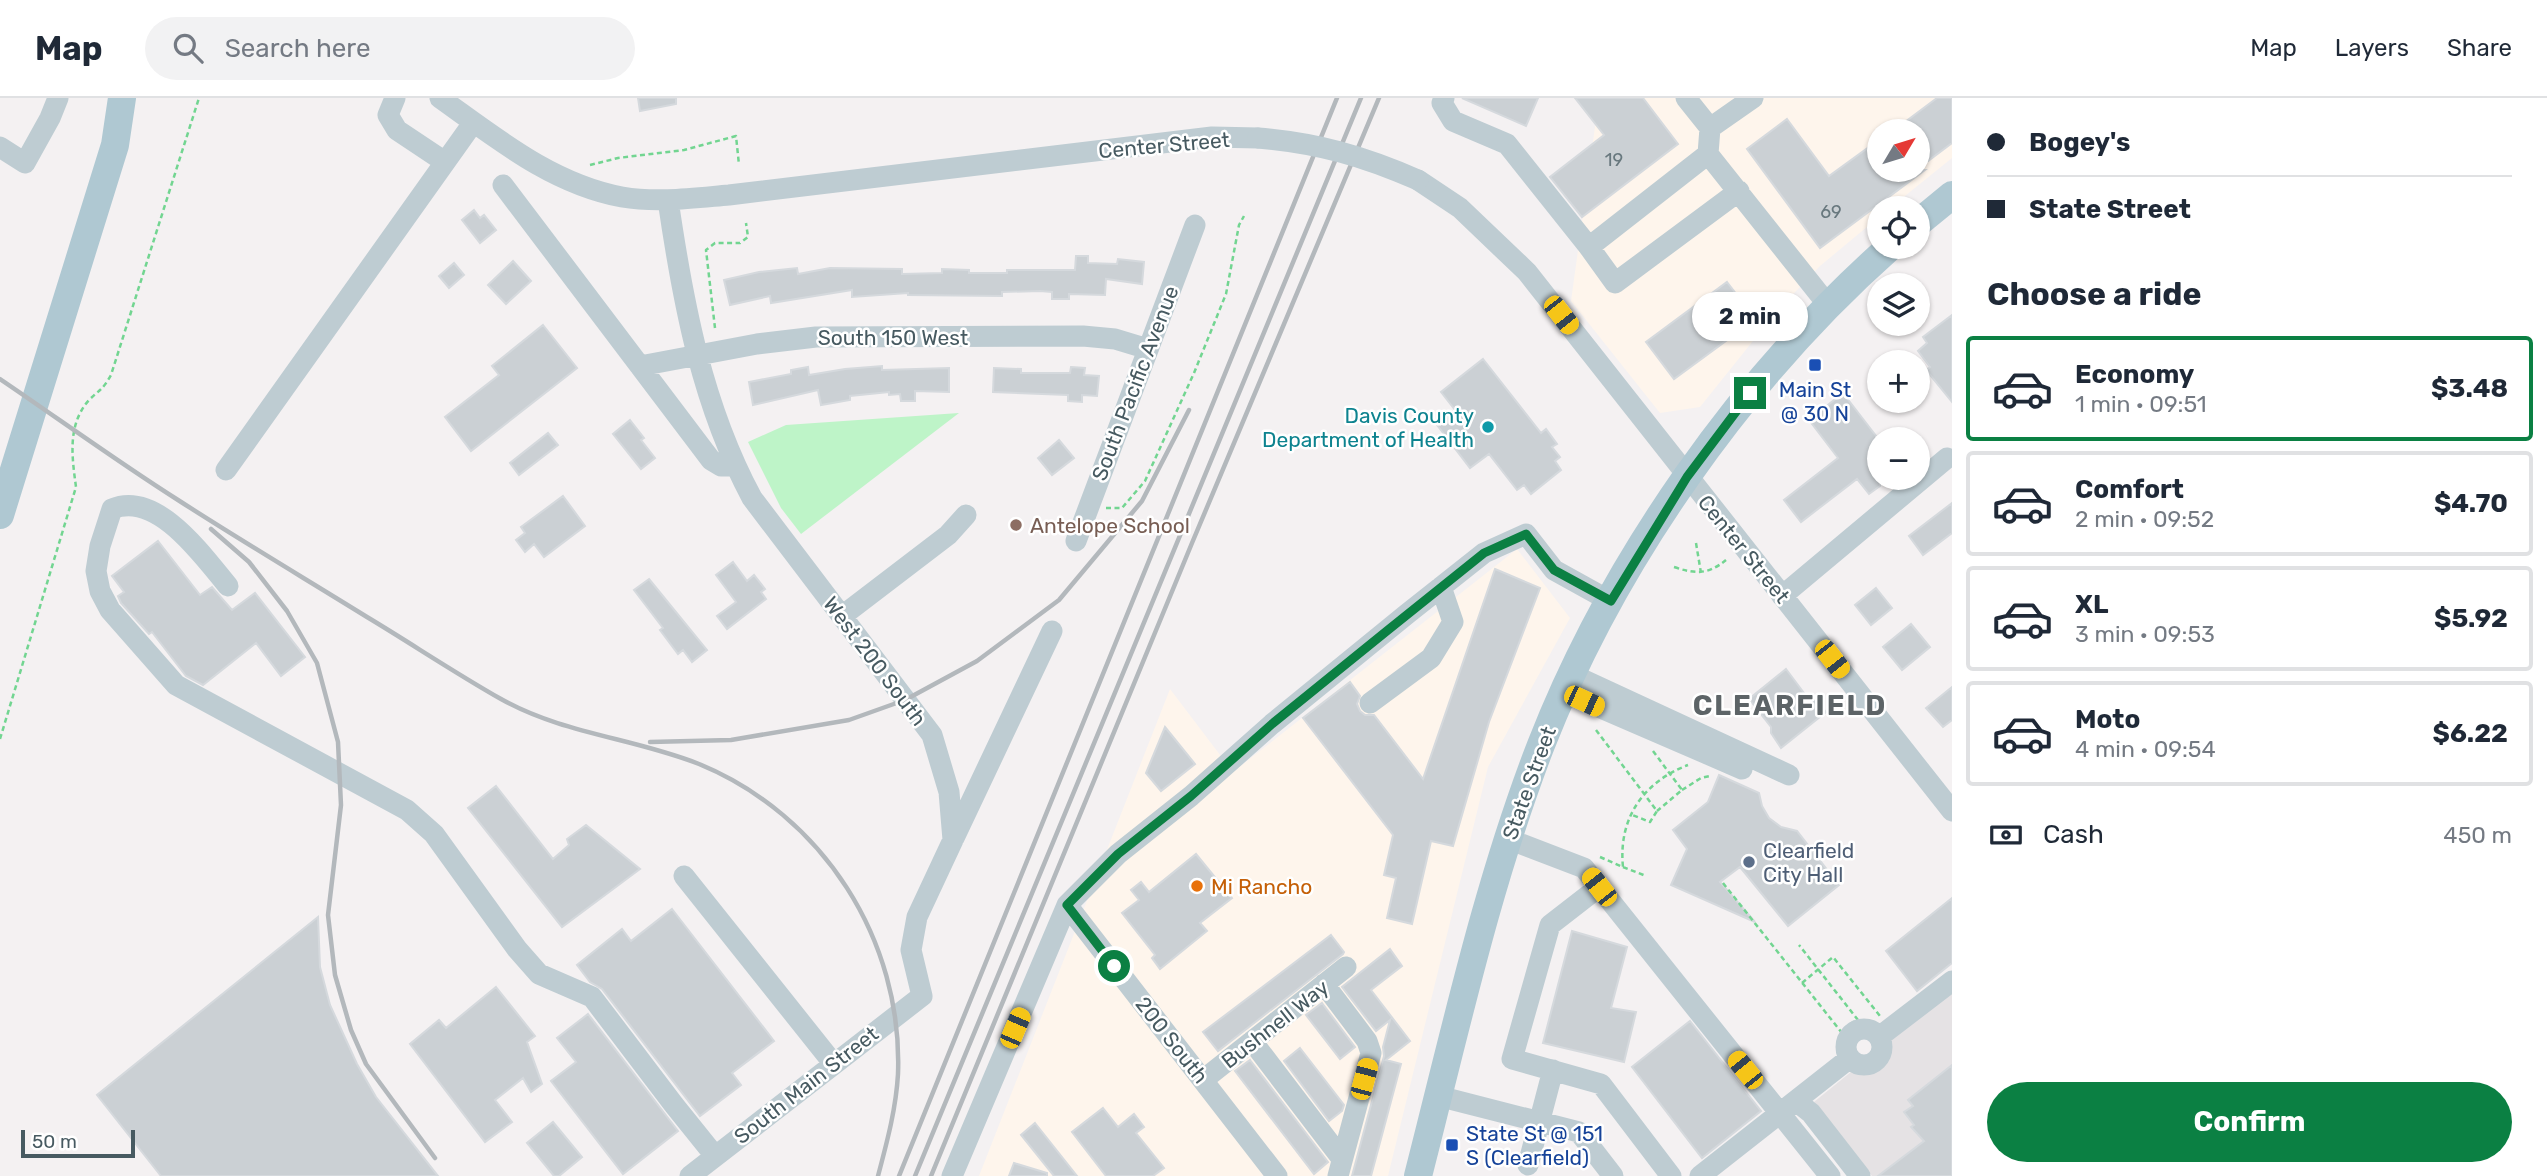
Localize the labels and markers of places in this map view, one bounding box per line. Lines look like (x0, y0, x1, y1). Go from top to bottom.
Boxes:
marker: Main St @ 30 N (1807, 357, 1823, 373)
place label: Main St @ 30 N (1779, 377, 1851, 426)
place label: Davis County Department of Health (1262, 403, 1474, 452)
marker: Davis County Department of Health (1480, 419, 1496, 435)
place label: Antelope School (1030, 513, 1190, 538)
marker: Antelope School (1008, 517, 1024, 533)
place label: Clearfield City Hall (1763, 838, 1854, 887)
marker: Clearfield City Hall (1741, 854, 1757, 870)
place label: Mi Rancho (1211, 874, 1312, 899)
marker: Mi Rancho (1189, 878, 1205, 894)
place label: State St @ 151 S (Clearfield) (1466, 1121, 1603, 1170)
marker: State St @ 151 S (Clearfield) (1444, 1137, 1460, 1153)

